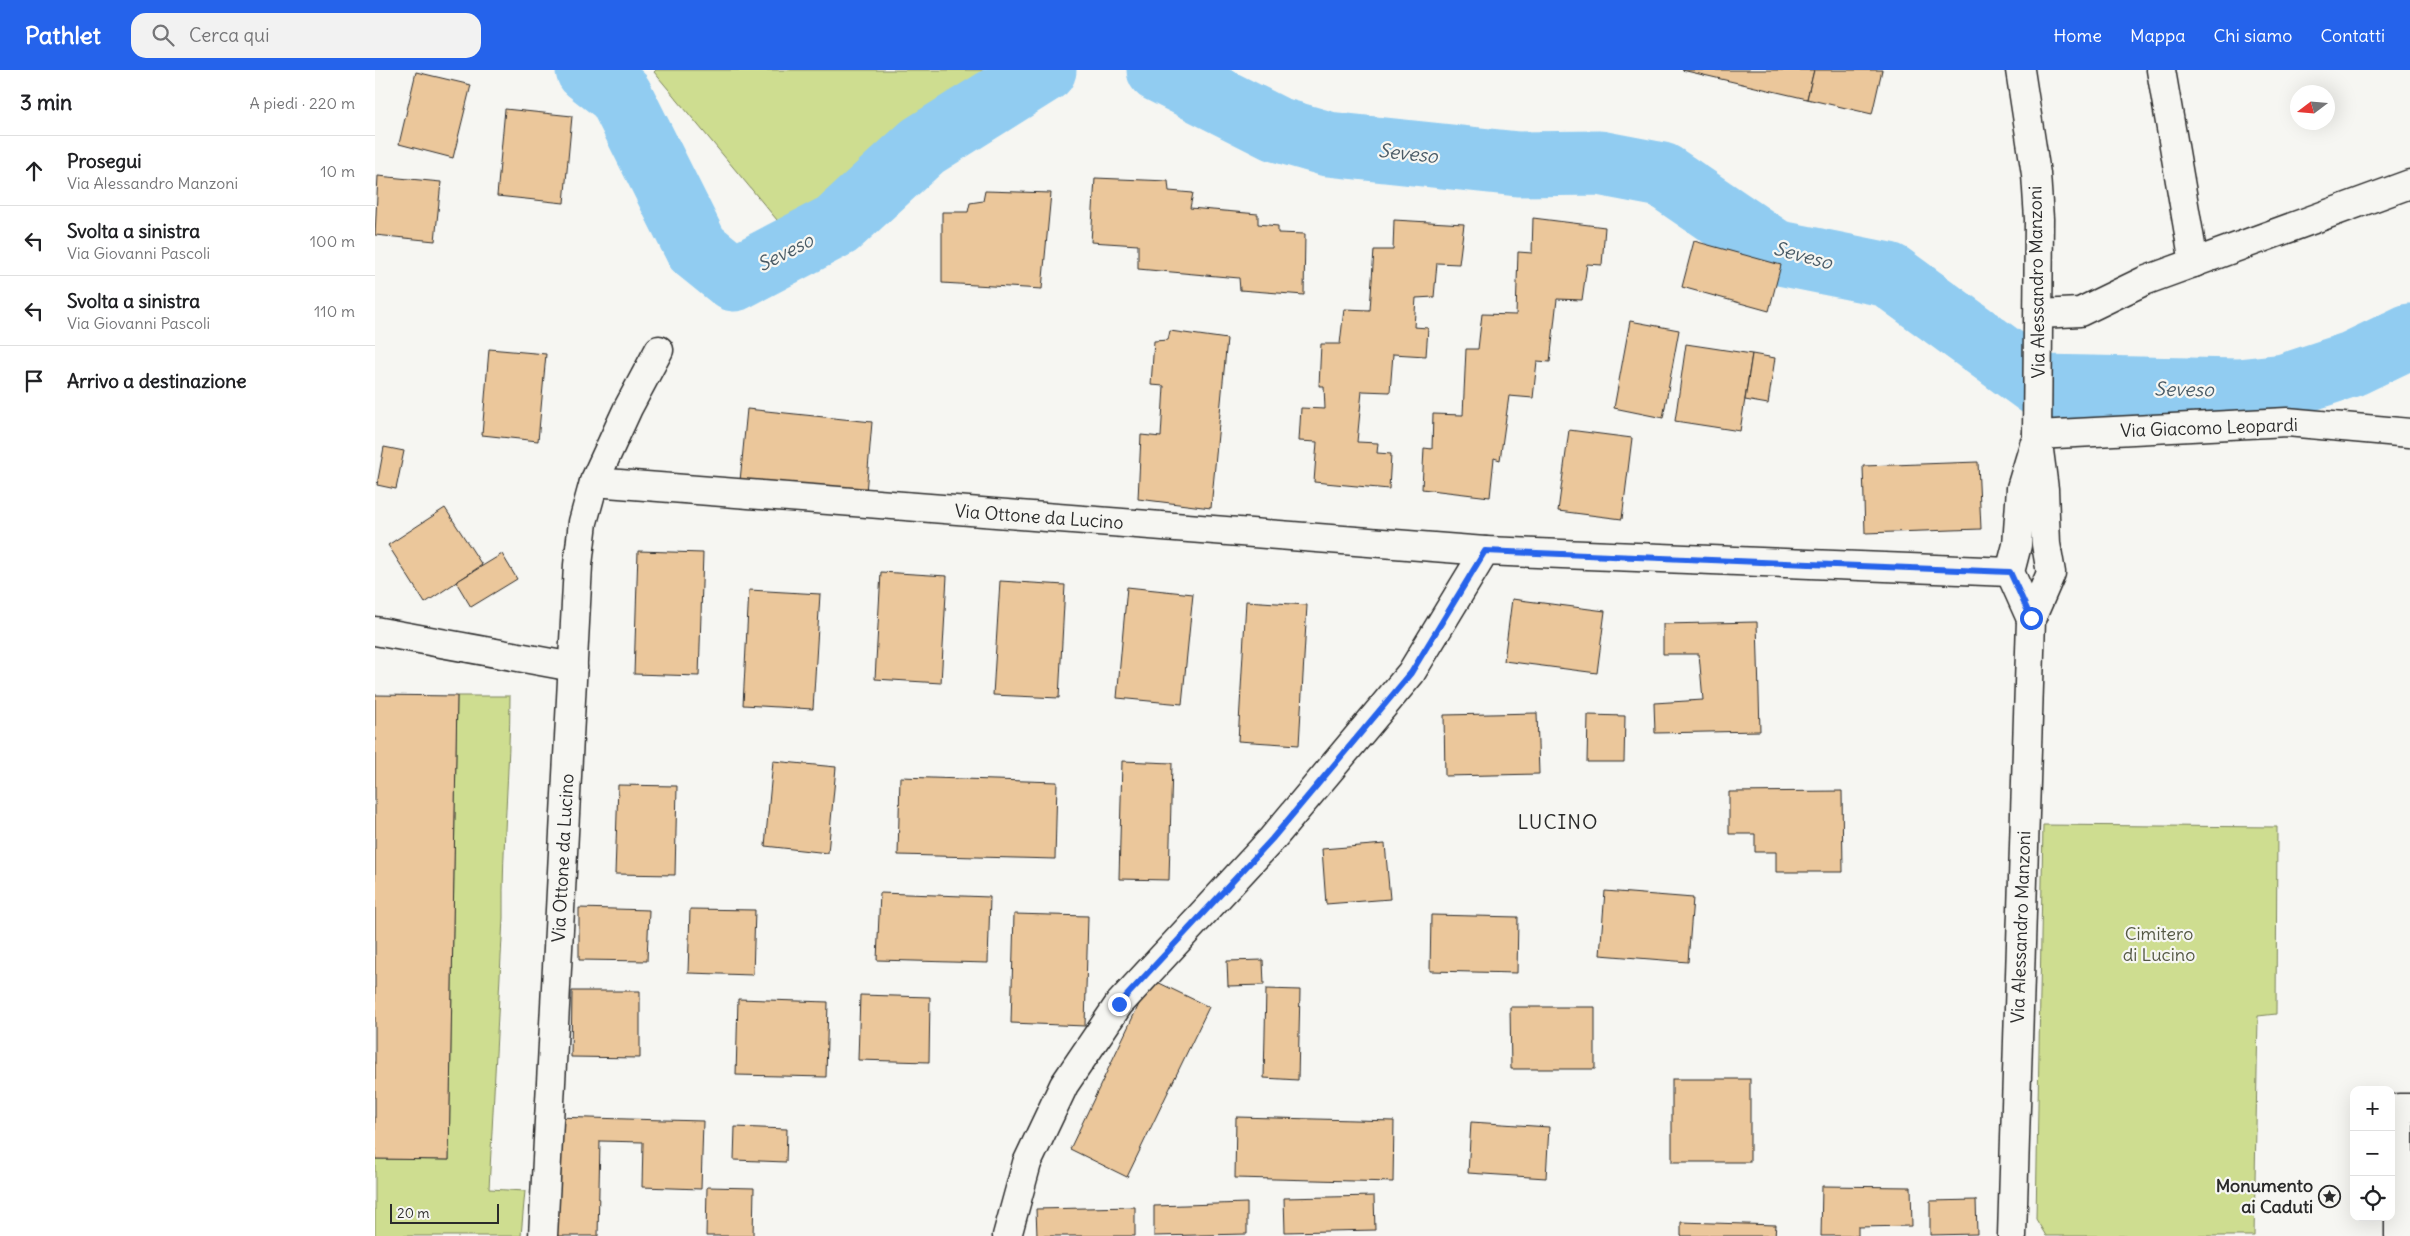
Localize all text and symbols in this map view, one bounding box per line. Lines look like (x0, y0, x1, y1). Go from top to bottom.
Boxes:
search box (131, 13, 481, 58)
text: Pathlet (25, 20, 101, 50)
icon: search (149, 21, 177, 49)
text: Cerca qui (189, 23, 269, 47)
text: Home (2053, 24, 2102, 47)
text: Mappa (2130, 24, 2185, 47)
text: Chi siamo (2213, 24, 2292, 47)
text: Contatti (2320, 24, 2385, 47)
north arrow (2290, 85, 2335, 130)
text: 3 min (20, 89, 72, 116)
text: A piedi · 220 m (250, 93, 355, 113)
water label: Seveso (1377, 138, 1440, 168)
text: Prosegui (67, 149, 142, 173)
icon: ahead (20, 157, 48, 185)
text: 10 m (320, 161, 355, 181)
text: Via Alessandro Manzoni (67, 173, 238, 193)
street label: Via Alessandro Manzoni (2023, 186, 2050, 378)
text: Svolta a sinistra (67, 219, 200, 243)
icon: left (20, 227, 48, 255)
water label: Seveso (753, 227, 818, 276)
text: 100 m (310, 231, 355, 251)
water label: Seveso (1771, 236, 1836, 275)
text: Via Giovanni Pascoli (67, 243, 210, 263)
text: Svolta a sinistra (67, 289, 200, 313)
icon: left (20, 297, 48, 325)
text: 110 m (314, 301, 355, 321)
text: Via Giovanni Pascoli (67, 313, 210, 333)
icon: arrive (20, 367, 48, 395)
text: Arrivo a destinazione (67, 369, 246, 393)
water label: Seveso (2154, 376, 2215, 402)
street label: Via Giacomo Leopardi (2120, 413, 2298, 442)
street label: Via Ottone da Lucino (954, 499, 1124, 534)
route start (2020, 607, 2043, 630)
street label: Via Ottone da Lucino (547, 773, 578, 943)
district label: LUCINO (1517, 809, 1599, 834)
street label: Via Alessandro Manzoni (2006, 830, 2035, 1024)
park label: Cimitero di Lucino (2123, 922, 2195, 966)
route end (1108, 993, 1131, 1016)
map controls (2350, 1086, 2395, 1221)
button: + (2350, 1086, 2395, 1131)
button: − (2350, 1131, 2395, 1176)
place label: Monumento ai Caduti (2216, 1174, 2313, 1218)
button: locate (2350, 1176, 2395, 1221)
place icon: Monumento ai Caduti (2317, 1184, 2341, 1208)
scale bar (390, 1201, 499, 1224)
text: 20 m (397, 1204, 430, 1222)

